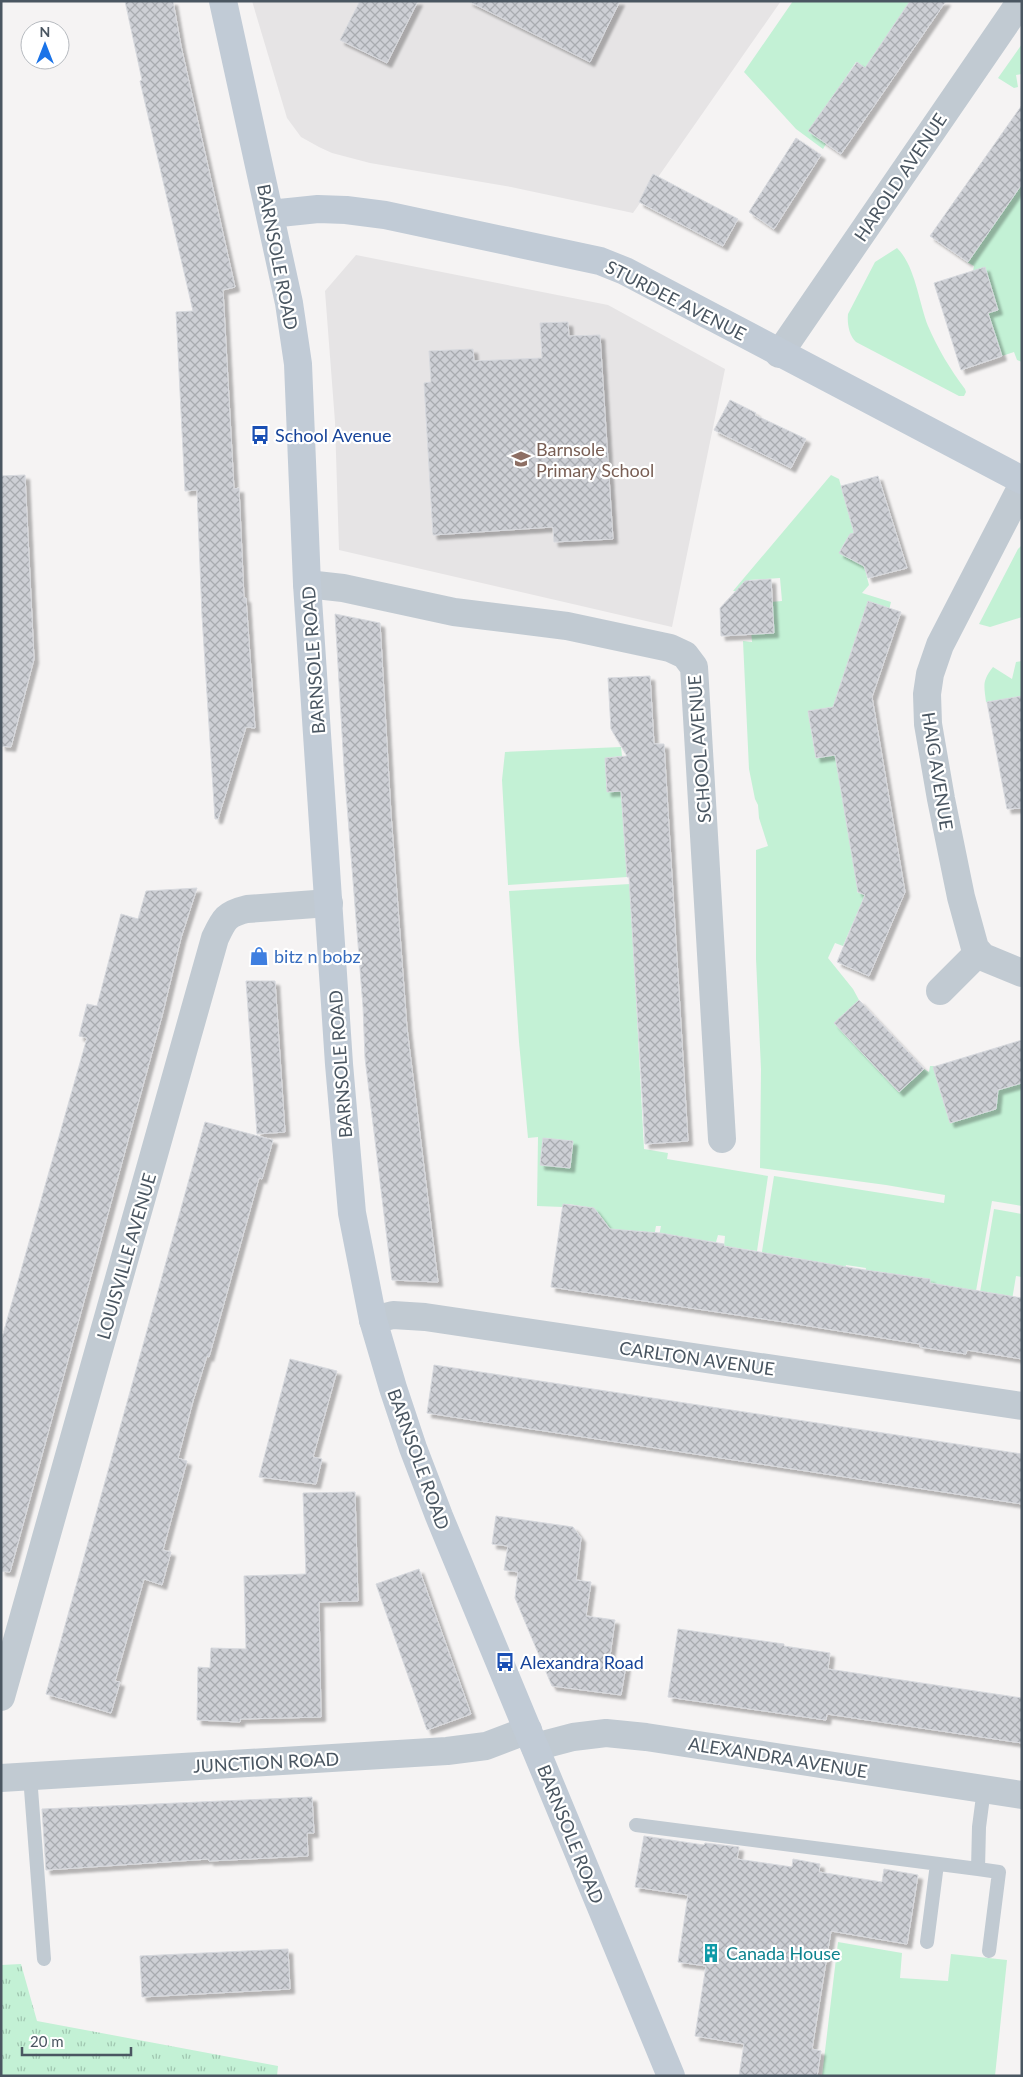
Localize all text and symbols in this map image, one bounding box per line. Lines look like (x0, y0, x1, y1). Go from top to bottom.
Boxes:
north arrow (20, 20, 70, 70)
text: N (40, 23, 50, 40)
street label: HAROLD AVENUE (849, 109, 951, 245)
street label: BARNSOLE ROAD (253, 182, 303, 332)
street label: STURDEE AVENUE (602, 255, 750, 345)
bus stop icon: School Avenue (249, 424, 271, 446)
place label: School Avenue (275, 424, 392, 446)
place label: Barnsole Primary School (536, 438, 654, 481)
school or university icon: Barnsole Primary School (510, 448, 532, 470)
street label: BARNSOLE ROAD (297, 585, 329, 735)
street label: SCHOOL AVENUE (683, 674, 715, 824)
street label: HAIG AVENUE (918, 710, 958, 832)
shop icon: bitz n bobz (248, 945, 270, 967)
place label: bitz n bobz (274, 945, 361, 967)
street label: BARNSOLE ROAD (324, 989, 356, 1139)
street label: LOUISVILLE AVENUE (92, 1170, 160, 1342)
street label: CARLTON AVENUE (618, 1336, 776, 1380)
street label: BARNSOLE ROAD (383, 1386, 455, 1532)
bus stop icon: Alexandra Road (494, 1651, 516, 1673)
place label: Alexandra Road (520, 1651, 644, 1673)
street label: ALEXANDRA AVENUE (687, 1732, 869, 1782)
street label: JUNCTION ROAD (192, 1747, 340, 1777)
street label: BARNSOLE ROAD (533, 1761, 609, 1907)
building icon: Canada House (700, 1942, 722, 1964)
place label: Canada House (726, 1942, 841, 1964)
scale bar (22, 2024, 131, 2056)
text: 20 m (30, 2032, 64, 2050)

